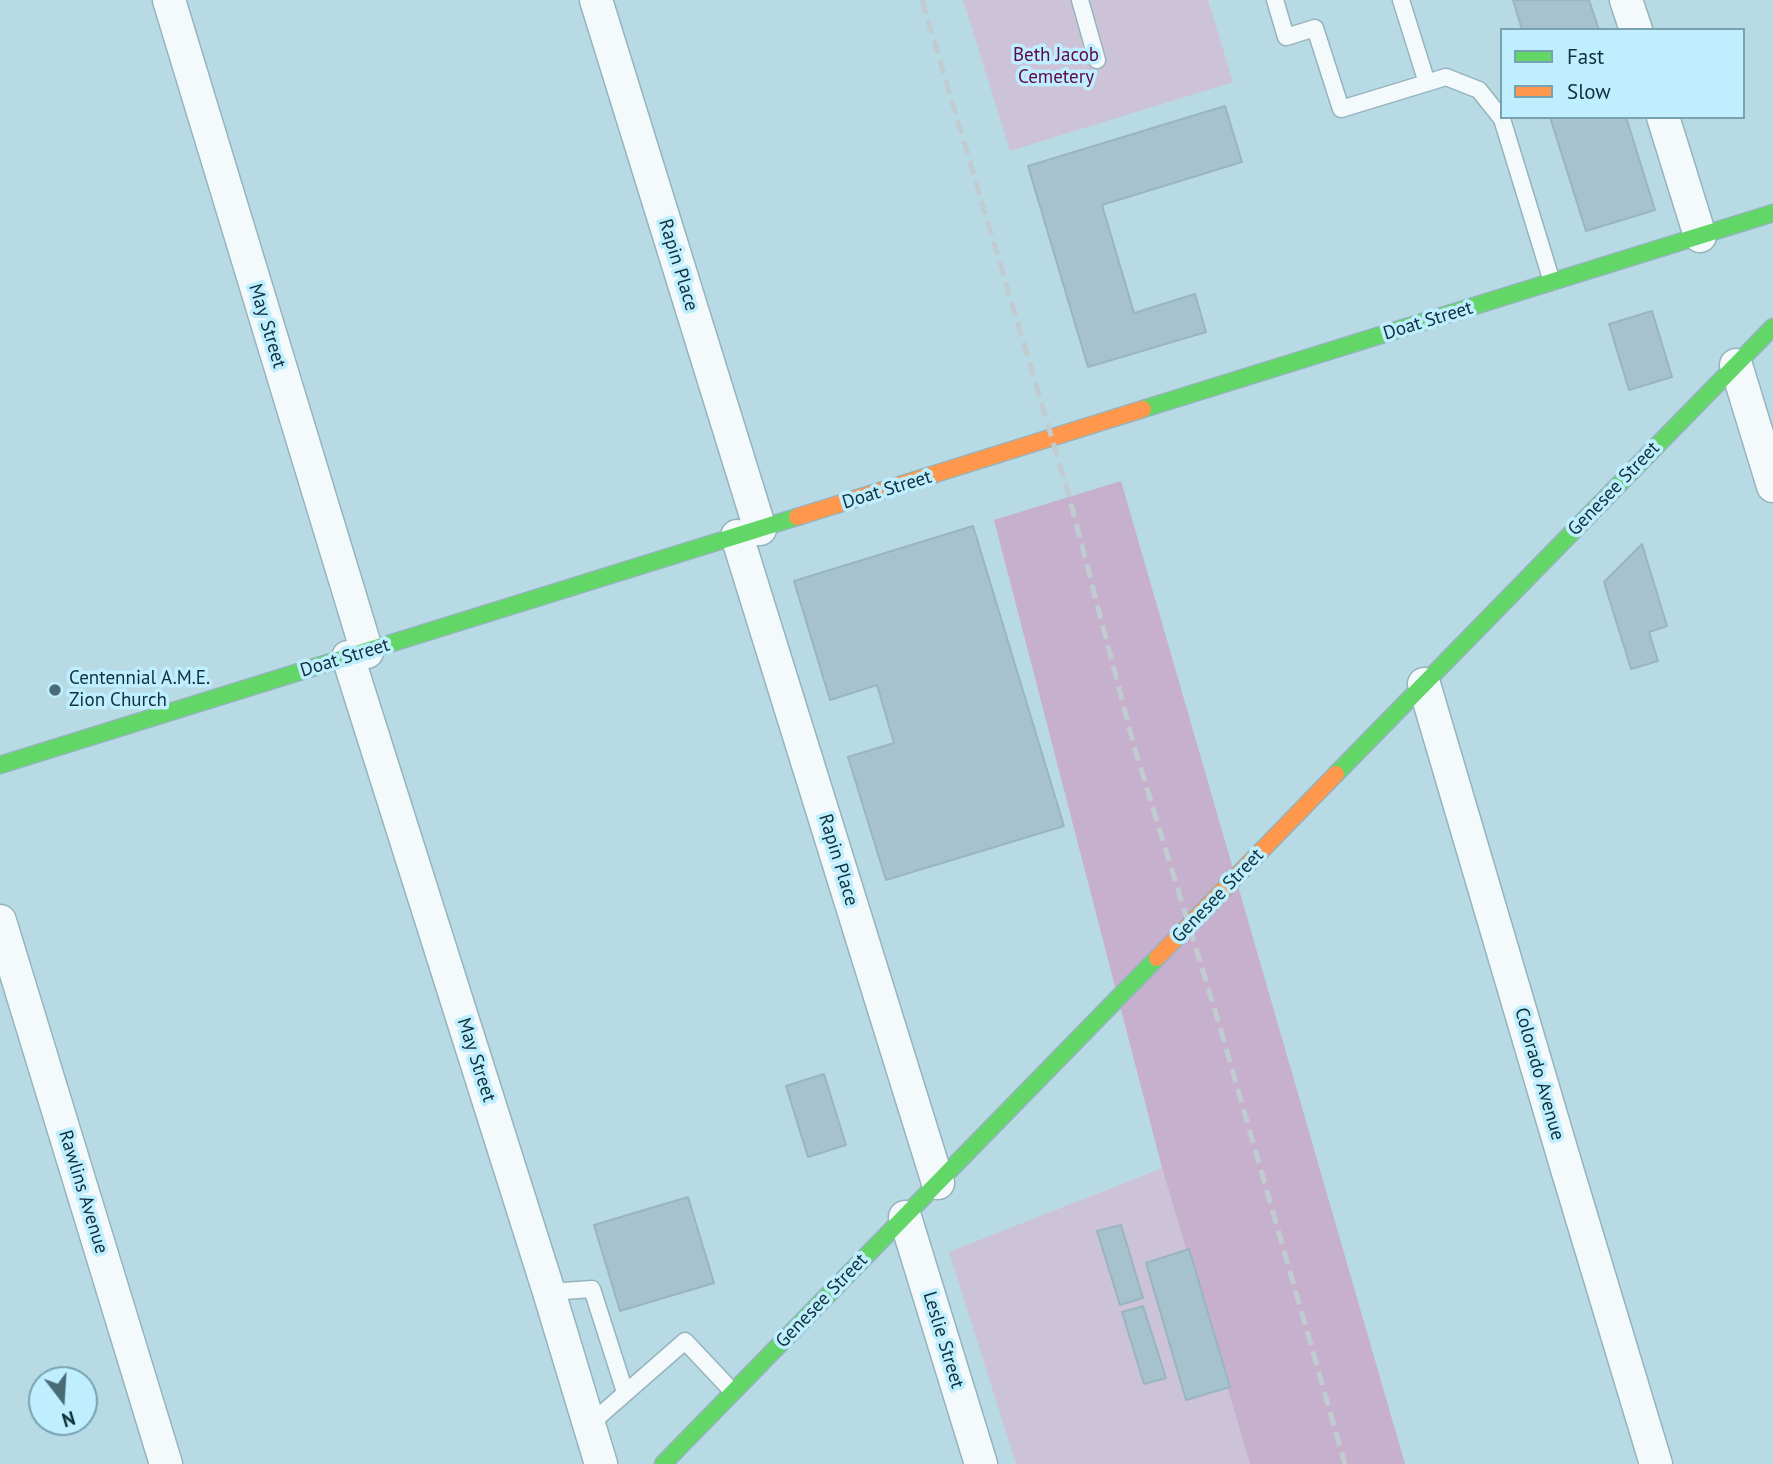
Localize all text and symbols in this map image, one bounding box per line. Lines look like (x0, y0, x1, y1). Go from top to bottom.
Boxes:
legend (1500, 28, 1745, 119)
text: Fast (1567, 43, 1604, 70)
park label: Beth Jacob Cemetery (1013, 45, 1099, 89)
text: Slow (1567, 78, 1611, 105)
street label: Rapin Place (653, 216, 703, 314)
street label: May Street (243, 281, 291, 371)
street label: Doat Street (1381, 297, 1475, 345)
street label: Genesee Street (1563, 437, 1665, 541)
street label: Doat Street (840, 466, 934, 514)
street label: Doat Street (298, 634, 392, 682)
place label: Centennial A.M.E. Zion Church (69, 668, 210, 712)
marker: Centennial A.M.E. Zion Church (47, 682, 63, 698)
street label: Rapin Place (813, 811, 863, 909)
street label: Genesee Street (1167, 844, 1269, 948)
street label: Colorado Avenue (1509, 1005, 1569, 1143)
street label: May Street (452, 1015, 500, 1105)
street label: Rawlins Avenue (53, 1127, 113, 1257)
street label: Genesee Street (771, 1249, 873, 1353)
street label: Leslie Street (917, 1289, 969, 1391)
north arrow (28, 1366, 98, 1436)
text: N (59, 1406, 78, 1432)

